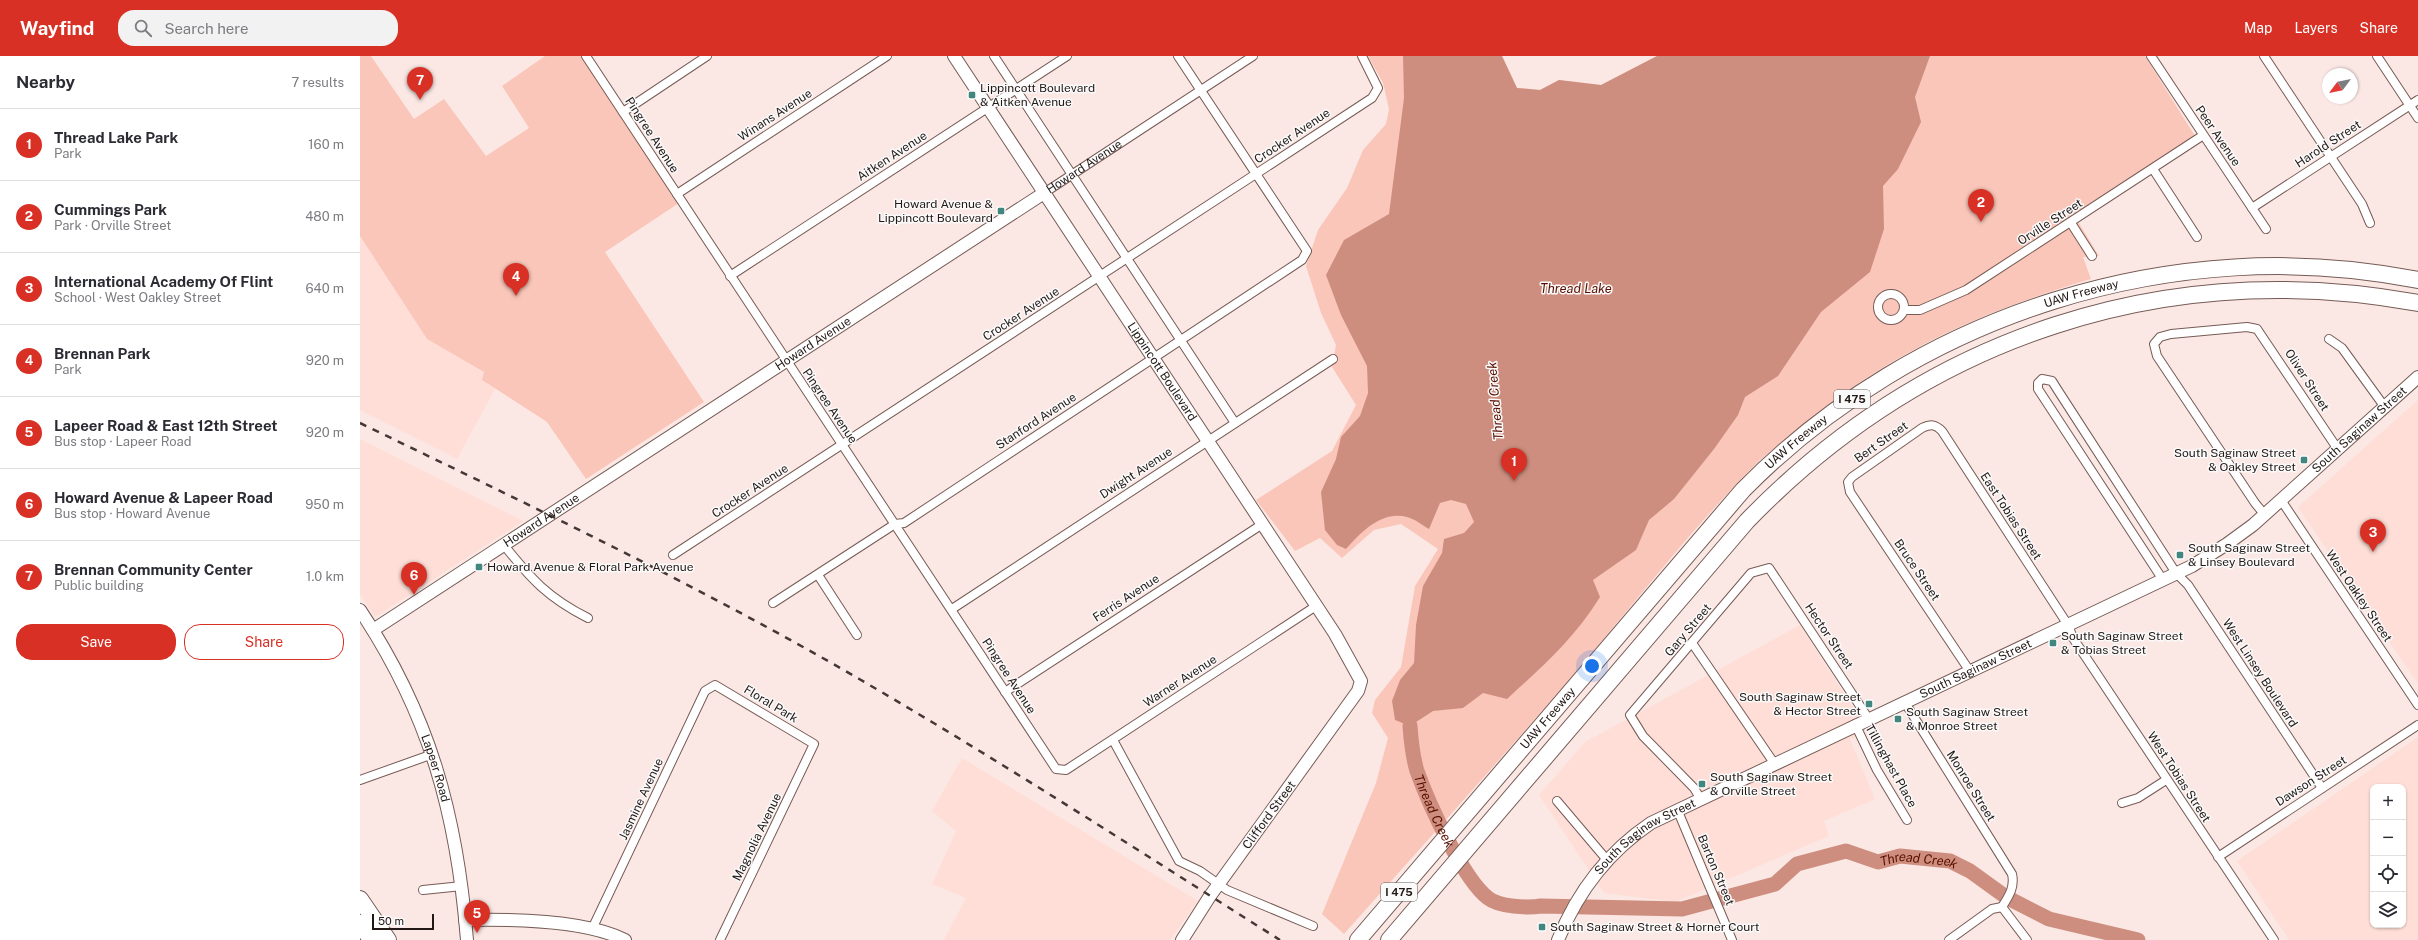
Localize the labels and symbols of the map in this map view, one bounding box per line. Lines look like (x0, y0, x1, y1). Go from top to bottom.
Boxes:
pin: 7 (407, 67, 433, 100)
north arrow (2322, 68, 2358, 104)
place label: Lippincott Boulevard & Aitken Avenue (980, 81, 1095, 109)
street label: Winans Avenue (736, 86, 815, 144)
marker: Lippincott Boulevard & Aitken Avenue (967, 90, 977, 100)
street label: Pingree Avenue (622, 95, 682, 176)
street label: Peer Avenue (2193, 103, 2243, 169)
street label: Crocker Avenue (1252, 105, 1333, 166)
street label: Harold Street (2292, 117, 2364, 170)
street label: Aitken Avenue (854, 128, 930, 184)
street label: Howard Avenue (1044, 137, 1125, 197)
pin: 2 (1968, 189, 1994, 222)
street label: Orville Street (2015, 196, 2085, 248)
place label: Howard Avenue & Lippincott Boulevard (878, 197, 993, 225)
marker: Howard Avenue & Lippincott Boulevard (996, 206, 1006, 216)
pin: 4 (503, 263, 529, 296)
street label: UAW Freeway (2042, 277, 2120, 311)
water label: Thread Lake (1540, 281, 1612, 296)
street label: Crocker Avenue (980, 284, 1062, 344)
street label: Howard Avenue (772, 314, 854, 373)
street label: Lippincott Boulevard (1124, 320, 1200, 424)
street label: Oliver Street (2282, 347, 2332, 414)
water label: Thread Creek (1484, 361, 1506, 441)
street label: Pingree Avenue (800, 366, 860, 446)
street label: South Saginaw Street (2309, 383, 2410, 476)
street label: Stanford Avenue (993, 390, 1079, 452)
road number: I 475 (1834, 390, 1870, 408)
street label: UAW Freeway (1762, 412, 1831, 472)
street label: Bert Street (1852, 418, 1911, 466)
street label: Dwight Avenue (1097, 444, 1175, 502)
place label: South Saginaw Street & Oakley Street (2174, 446, 2296, 474)
pin: 1 (1501, 448, 1527, 481)
marker: South Saginaw Street & Oakley Street (2299, 455, 2309, 465)
street label: Crocker Avenue (709, 461, 791, 521)
street label: East Tobias Street (1978, 470, 2045, 563)
street label: Howard Avenue (501, 490, 582, 550)
pin: 3 (2360, 519, 2386, 552)
street label: Bruce Street (1891, 537, 1943, 604)
place label: South Saginaw Street & Linsey Boulevard (2188, 541, 2310, 569)
street label: West Oakley Street (2323, 547, 2395, 645)
marker: South Saginaw Street & Linsey Boulevard (2175, 550, 2185, 560)
place label: Howard Avenue & Floral Park Avenue (487, 560, 694, 574)
pin: 6 (401, 562, 427, 595)
marker: Howard Avenue & Floral Park Avenue (474, 562, 484, 572)
street label: Ferris Avenue (1090, 571, 1162, 625)
street label: Gary Street (1662, 600, 1714, 659)
street label: Hector Street (1802, 601, 1856, 672)
street label: West Linsey Boulevard (2220, 616, 2300, 730)
place label: South Saginaw Street & Tobias Street (2061, 629, 2183, 657)
street label: Pingree Avenue (979, 636, 1039, 717)
street label: South Saginaw Street (1917, 636, 2034, 701)
marker: South Saginaw Street & Tobias Street (2048, 638, 2058, 648)
street label: Warner Avenue (1141, 652, 1220, 710)
your location (1582, 656, 1602, 676)
street label: Floral Park (741, 682, 801, 726)
street label: UAW Freeway (1518, 684, 1579, 752)
place label: South Saginaw Street & Hector Street (1739, 690, 1861, 718)
marker: South Saginaw Street & Hector Street (1864, 699, 1874, 709)
place label: South Saginaw Street & Monroe Street (1906, 705, 2028, 733)
marker: South Saginaw Street & Monroe Street (1893, 714, 1903, 724)
street label: Tillinghast Place (1862, 722, 1920, 810)
street label: West Tobias Street (2145, 729, 2214, 825)
street label: Lapeer Road (418, 732, 452, 804)
street label: Monroe Street (1944, 748, 1998, 824)
street label: Dawson Street (2273, 753, 2349, 809)
street label: Jasmine Avenue (616, 756, 666, 842)
place label: South Saginaw Street & Orville Street (1710, 770, 1832, 798)
water label: Thread Creek (1411, 772, 1458, 850)
street label: Clifford Street (1240, 778, 1298, 852)
marker: South Saginaw Street & Orville Street (1697, 779, 1707, 789)
street label: Magnolia Avenue (730, 791, 784, 883)
street label: South Saginaw Street (1592, 796, 1698, 877)
street label: Barton Street (1695, 833, 1737, 908)
water label: Thread Creek (1878, 848, 1960, 871)
road number: I 475 (1381, 883, 1417, 901)
pin: 5 (464, 900, 490, 933)
scale bar (372, 912, 434, 931)
place label: South Saginaw Street & Horner Court (1550, 920, 1760, 934)
marker: South Saginaw Street & Horner Court (1537, 922, 1547, 932)

